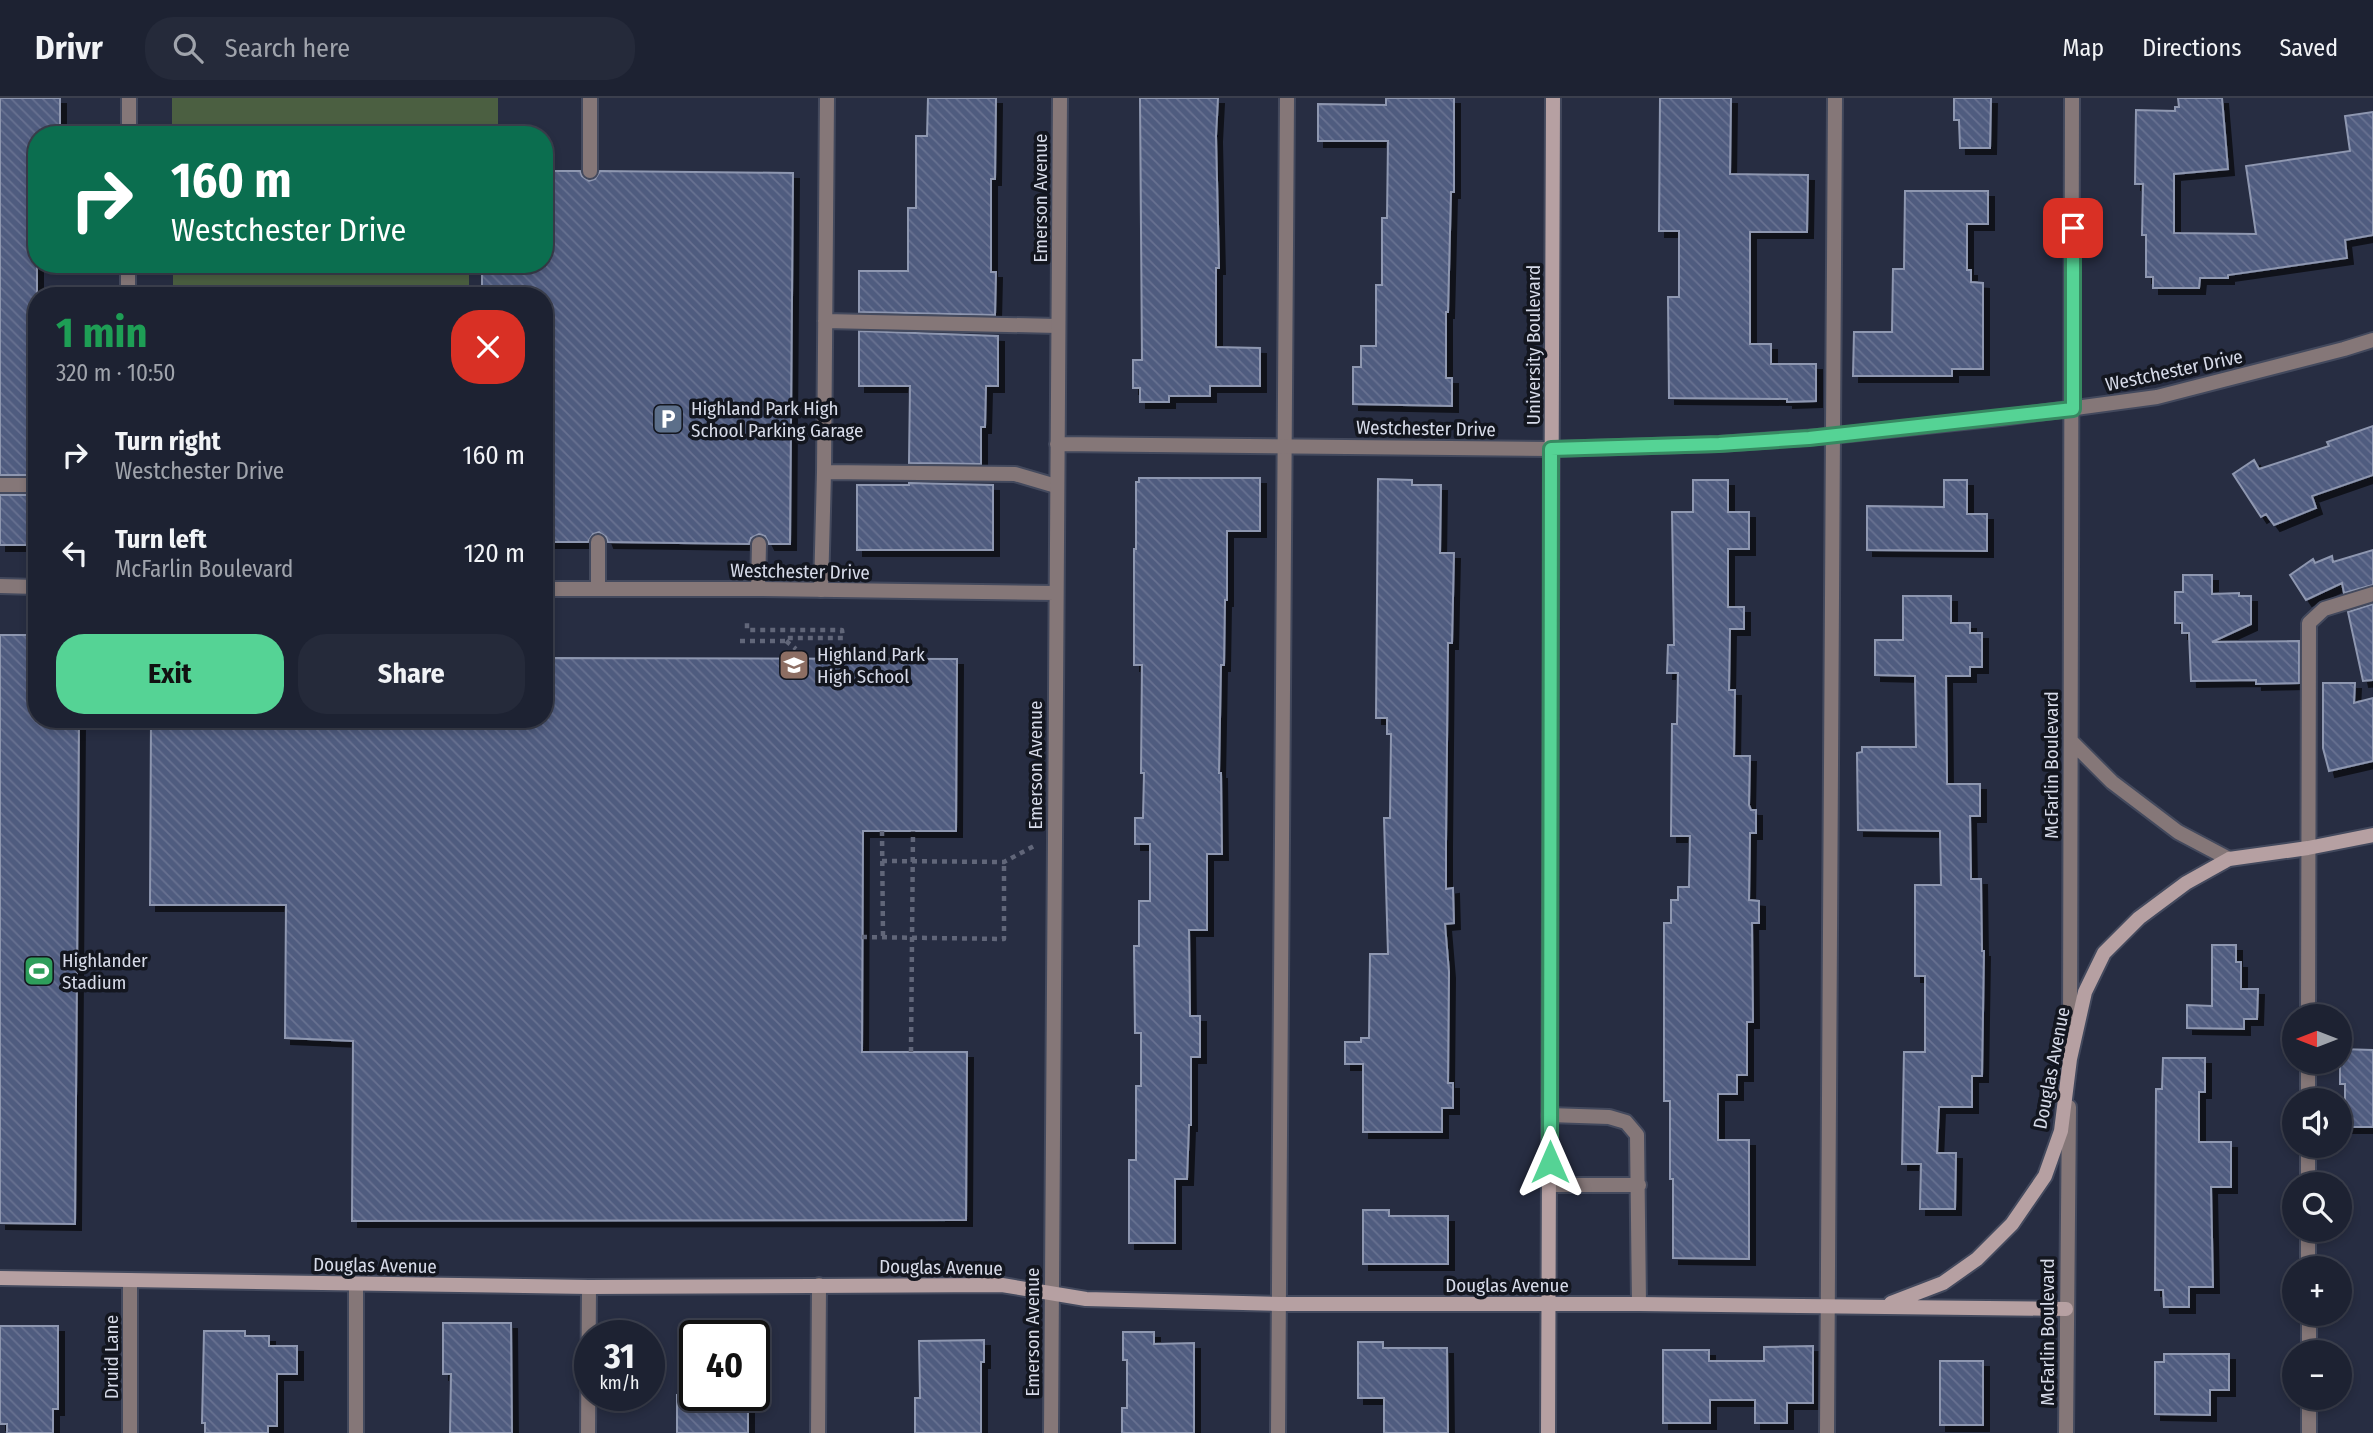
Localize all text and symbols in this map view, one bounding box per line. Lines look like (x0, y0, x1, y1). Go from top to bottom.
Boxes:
search box (145, 17, 635, 80)
text: Drivr (35, 28, 103, 68)
icon: search (169, 29, 207, 67)
text: Search here (225, 33, 350, 64)
text: Map (2063, 34, 2104, 62)
text: Directions (2142, 34, 2241, 62)
text: Saved (2279, 34, 2338, 62)
street label: Emerson Avenue (1029, 134, 1052, 262)
text: 160 m (171, 151, 292, 210)
icon: right (56, 154, 147, 245)
pin (2043, 198, 2103, 258)
icon: arrive (2054, 209, 2092, 247)
text: Westchester Drive (171, 211, 406, 249)
street label: University Boulevard (1522, 265, 1545, 425)
text: 1 min (56, 308, 147, 358)
button: close (451, 310, 525, 384)
street label: Westchester Drive (2103, 345, 2245, 396)
text: 320 m · 10:50 (56, 359, 176, 387)
place label: Highland Park High School Parking Garage (691, 397, 863, 442)
parking icon: Highland Park High School Parking Garage (651, 402, 685, 436)
street label: Westchester Drive (1356, 416, 1496, 441)
text: Turn right (115, 426, 221, 457)
icon: right (56, 436, 94, 474)
text: 160 m (462, 440, 525, 471)
text: Westchester Drive (115, 457, 284, 485)
text: Turn left (115, 524, 207, 555)
icon: left (56, 534, 94, 572)
text: 120 m (464, 538, 525, 569)
text: McFarlin Boulevard (115, 555, 293, 583)
street label: Westchester Drive (730, 559, 870, 584)
button: Exit (56, 634, 284, 714)
button: Share (298, 634, 525, 714)
place label: Highland Park High School (817, 643, 925, 688)
school or university icon: Highland Park High School (777, 648, 811, 682)
street label: McFarlin Boulevard (2040, 691, 2063, 839)
street label: Emerson Avenue (1024, 701, 1047, 829)
place label: Highlander Stadium (62, 949, 148, 994)
sports icon: Highlander Stadium (22, 954, 56, 988)
north arrow (2282, 1004, 2352, 1074)
map controls (2282, 1004, 2352, 1410)
street label: Douglas Avenue (2028, 1005, 2075, 1131)
button: sound (2282, 1088, 2352, 1158)
position arrow (1513, 1125, 1587, 1199)
button: search (2282, 1172, 2352, 1242)
street label: Douglas Avenue (313, 1253, 437, 1278)
street label: Douglas Avenue (879, 1255, 1003, 1280)
button: + (2282, 1256, 2352, 1326)
street label: McFarlin Boulevard (2036, 1258, 2059, 1406)
street label: Emerson Avenue (1021, 1268, 1044, 1396)
street label: Douglas Avenue (1445, 1274, 1569, 1297)
street label: Druid Lane (100, 1315, 123, 1399)
speed limit sign: 40 (679, 1320, 770, 1411)
text: 31 (604, 1335, 635, 1377)
button: − (2282, 1340, 2352, 1410)
text: km/h (599, 1372, 640, 1394)

